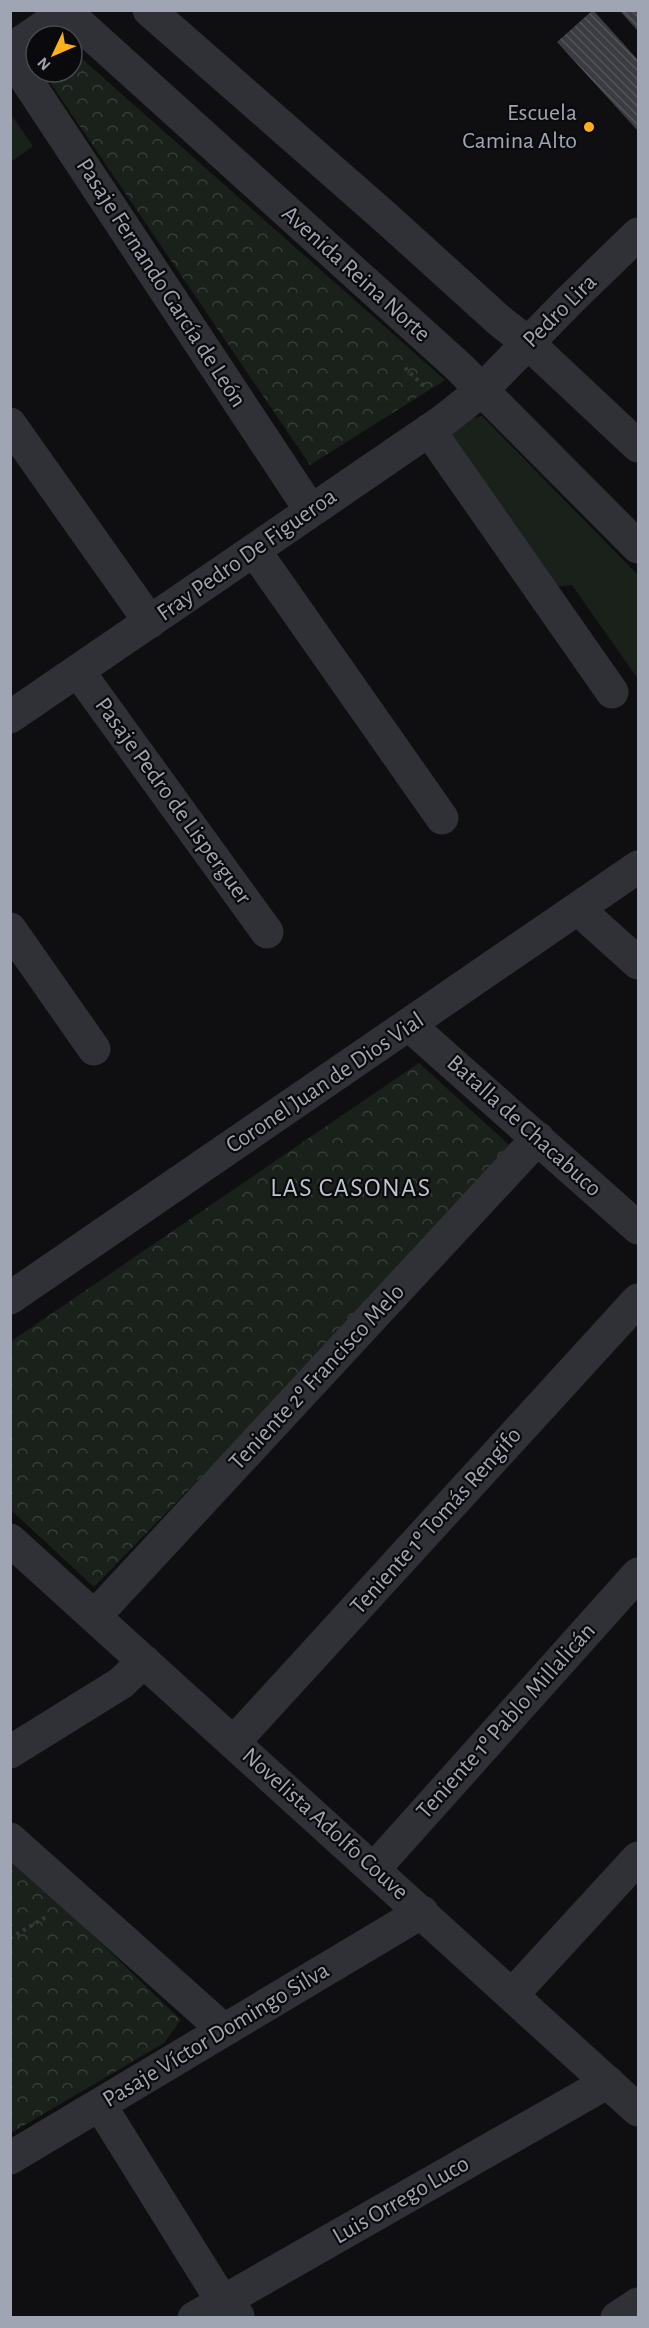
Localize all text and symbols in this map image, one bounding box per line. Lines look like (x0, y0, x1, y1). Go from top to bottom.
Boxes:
north arrow (24, 24, 84, 84)
text: N (34, 54, 54, 73)
place label: Escuela Camina Alto (462, 101, 577, 153)
marker: Escuela Camina Alto (582, 120, 596, 134)
street label: Pasaje Fernando García de León (72, 154, 250, 412)
street label: Avenida Reina Norte (277, 201, 435, 347)
street label: Pedro Lira (519, 270, 601, 352)
street label: Fray Pedro De Figueroa (153, 484, 341, 626)
street label: Pasaje Pedro de Lisperguer (90, 693, 256, 909)
street label: Coronel Juan de Dios Vial (222, 1008, 428, 1158)
street label: Batalla de Chacabuco (442, 1051, 606, 1201)
district label: LAS CASONAS (270, 1175, 432, 1201)
street label: Teniente 2º Francisco Melo (225, 1279, 409, 1475)
street label: Teniente 1º Tomás Rengifo (346, 1423, 526, 1619)
street label: Teniente 1º Pablo Millalicán (412, 1619, 600, 1823)
street label: Novelista Adolfo Couve (237, 1743, 413, 1905)
street label: Pasaje Víctor Domingo Silva (99, 1958, 333, 2112)
street label: Luis Orrego Luco (329, 2151, 473, 2249)

